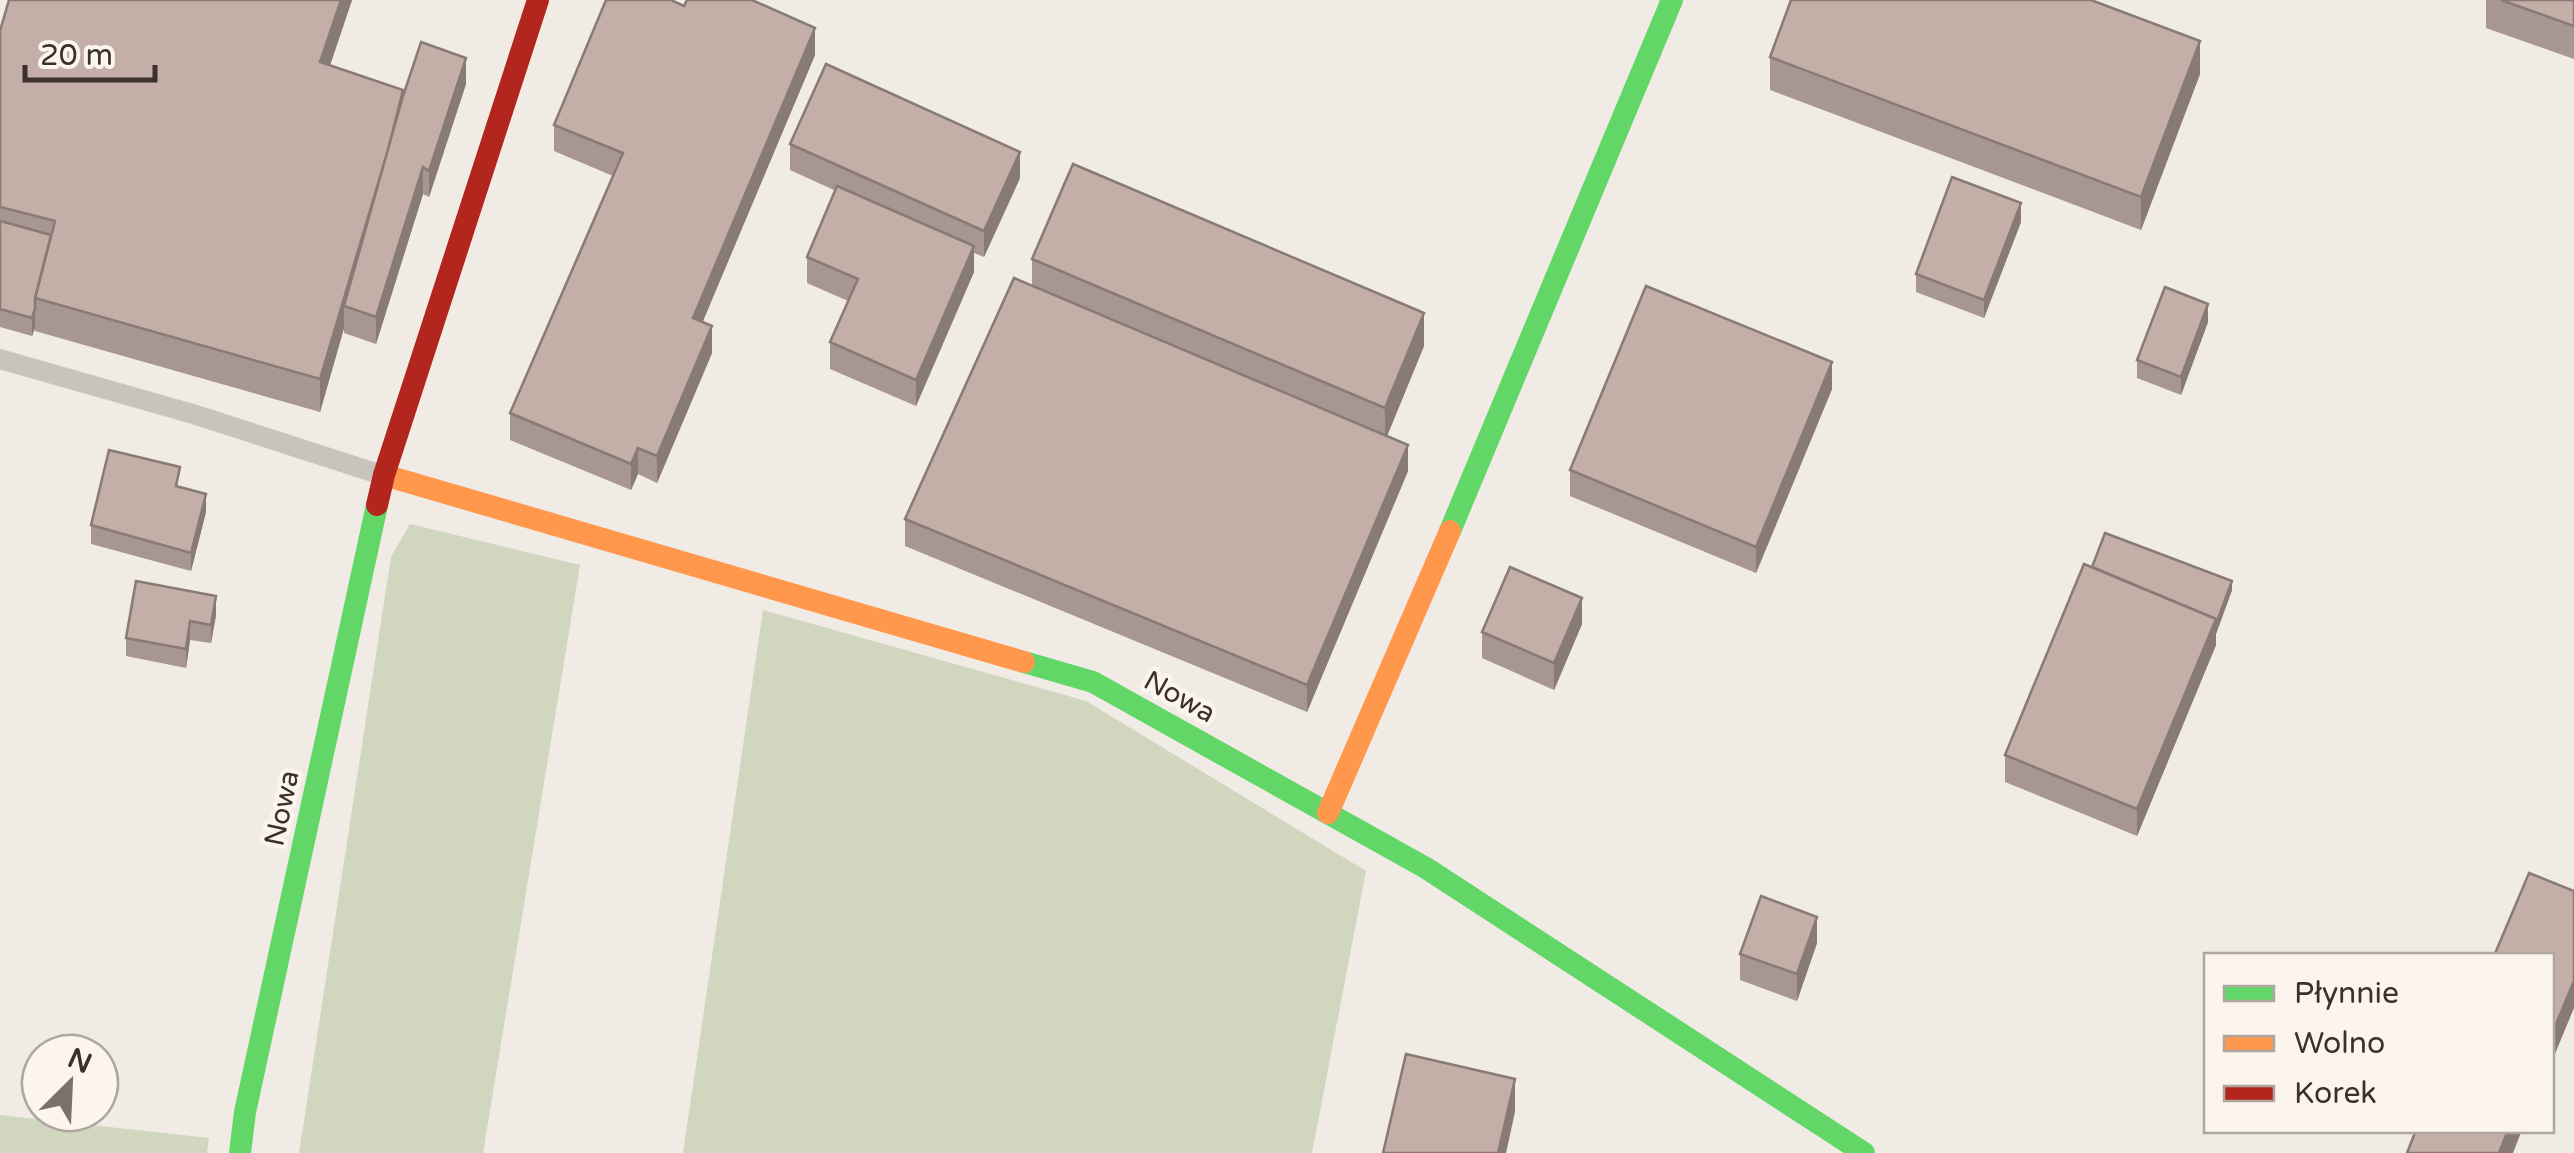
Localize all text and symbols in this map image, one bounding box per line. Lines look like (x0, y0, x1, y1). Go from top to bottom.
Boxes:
scale bar (25, 20, 155, 82)
text: 20 m (40, 37, 113, 74)
street label: Nowa (1138, 663, 1221, 730)
street label: Nowa (257, 767, 307, 849)
legend (2204, 953, 2554, 1133)
text: Płynnie (2294, 975, 2399, 1012)
text: Wolno (2294, 1025, 2385, 1062)
north arrow (20, 1033, 120, 1133)
text: N (63, 1041, 97, 1081)
text: Korek (2294, 1075, 2377, 1112)

